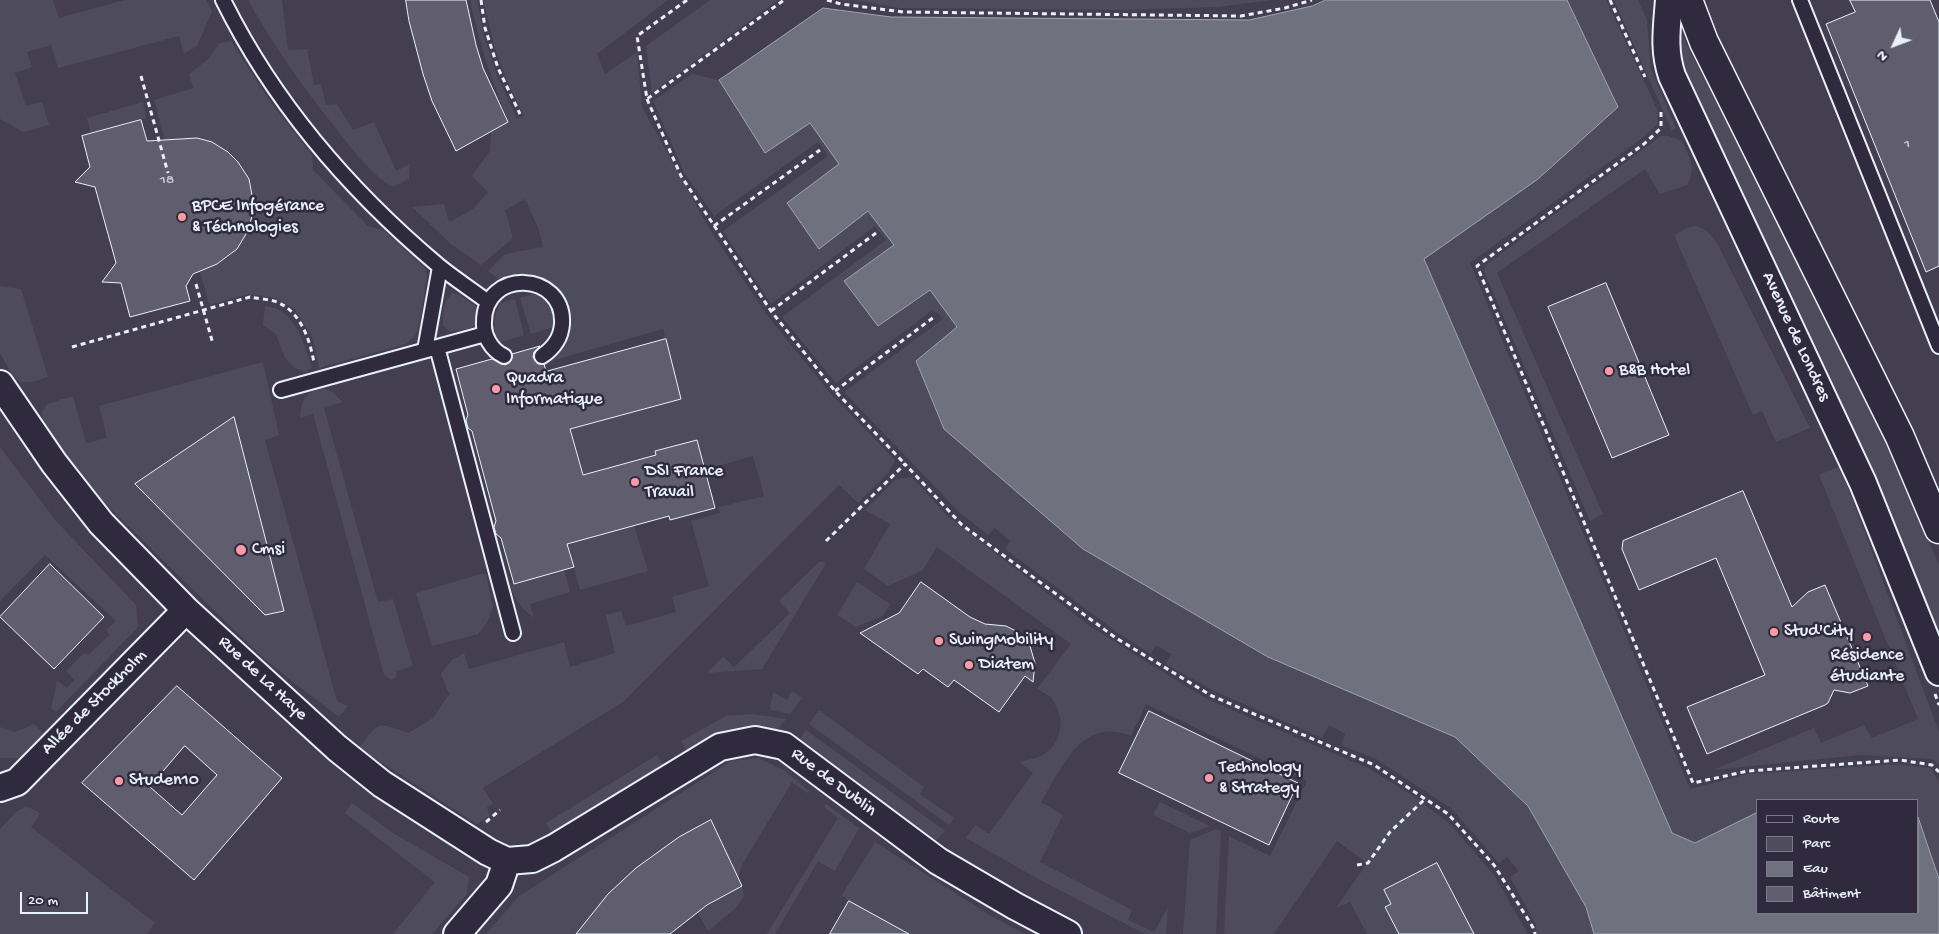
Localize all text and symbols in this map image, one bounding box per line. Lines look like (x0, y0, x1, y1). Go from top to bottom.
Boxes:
north arrow (1869, 20, 1919, 70)
text: N (1873, 46, 1892, 65)
house number: 1 (1904, 136, 1910, 154)
house number: 18 (160, 172, 174, 190)
place label: BPCE Infogérance & Téchnologies (192, 196, 324, 238)
marker: BPCE Infogérance & Téchnologies (176, 211, 188, 223)
street label: Avenue de Londres (1756, 269, 1834, 405)
place label: B&B Hotel (1619, 360, 1690, 382)
marker: B&B Hotel (1603, 365, 1615, 377)
place label: Quadra Informatique (506, 368, 603, 410)
marker: Quadra Informatique (490, 383, 502, 395)
place label: DSI France Travail (645, 461, 723, 504)
marker: DSI France Travail (629, 476, 641, 488)
place label: Cmsi (252, 539, 285, 561)
marker: Cmsi (234, 543, 248, 557)
place label: Stud'City (1784, 621, 1853, 643)
marker: Stud'City (1768, 626, 1780, 638)
place label: SwingMobility (949, 630, 1053, 652)
marker: Résidence étudiante (1861, 631, 1873, 643)
street label: Rue de La Haye (213, 632, 311, 726)
marker: SwingMobility (933, 635, 945, 647)
place label: Résidence étudiante (1830, 645, 1904, 688)
street label: Allée de Stockholm (38, 646, 152, 760)
place label: Diatem (979, 654, 1034, 676)
marker: Diatem (963, 659, 975, 671)
street label: Rue de Dublin (786, 744, 880, 822)
place label: Technology & Strategy (1219, 757, 1301, 800)
place label: Studen10 (129, 770, 199, 792)
marker: Technology & Strategy (1203, 772, 1215, 784)
marker: Studen10 (113, 775, 125, 787)
legend (1756, 799, 1919, 914)
text: Route (1803, 810, 1840, 828)
text: Parc (1803, 835, 1830, 853)
text: Eau (1803, 860, 1828, 878)
scale bar (22, 882, 90, 914)
text: Bâtiment (1803, 885, 1860, 903)
text: 20 m (28, 892, 58, 910)

